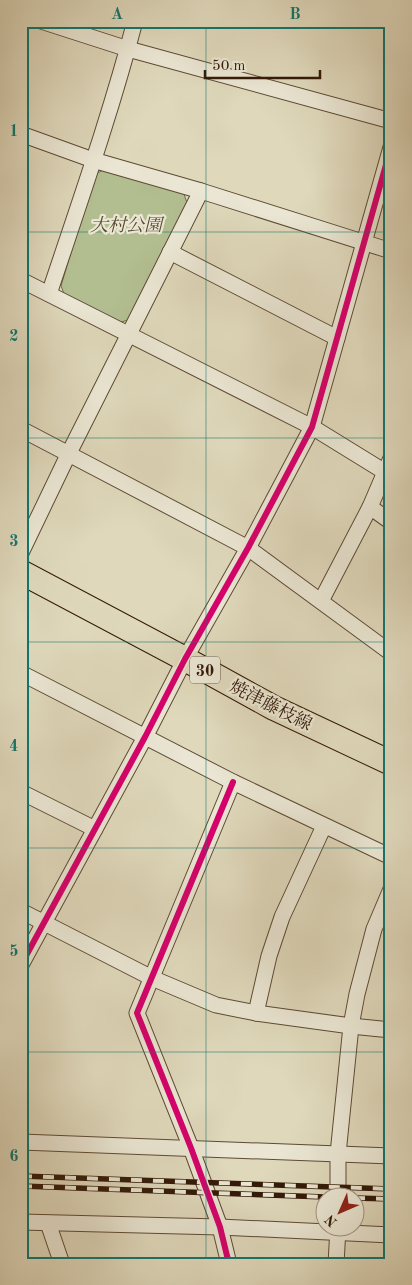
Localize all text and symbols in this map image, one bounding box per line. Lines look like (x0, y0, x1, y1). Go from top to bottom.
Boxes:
text: A (111, 7, 123, 23)
text: B (289, 7, 301, 23)
scale bar (205, 48, 320, 80)
text: 50 m (212, 59, 246, 74)
text: 1 (9, 124, 19, 140)
park label: 大村公園 (90, 215, 165, 235)
text: 2 (9, 329, 19, 345)
text: 3 (9, 534, 19, 550)
road number: 30 (190, 656, 220, 684)
street label: 焼津藤枝線 (226, 676, 316, 734)
text: 4 (9, 739, 19, 755)
text: 5 (9, 944, 19, 960)
text: 6 (9, 1149, 19, 1165)
north arrow (314, 1188, 364, 1238)
text: N (323, 1212, 340, 1229)

